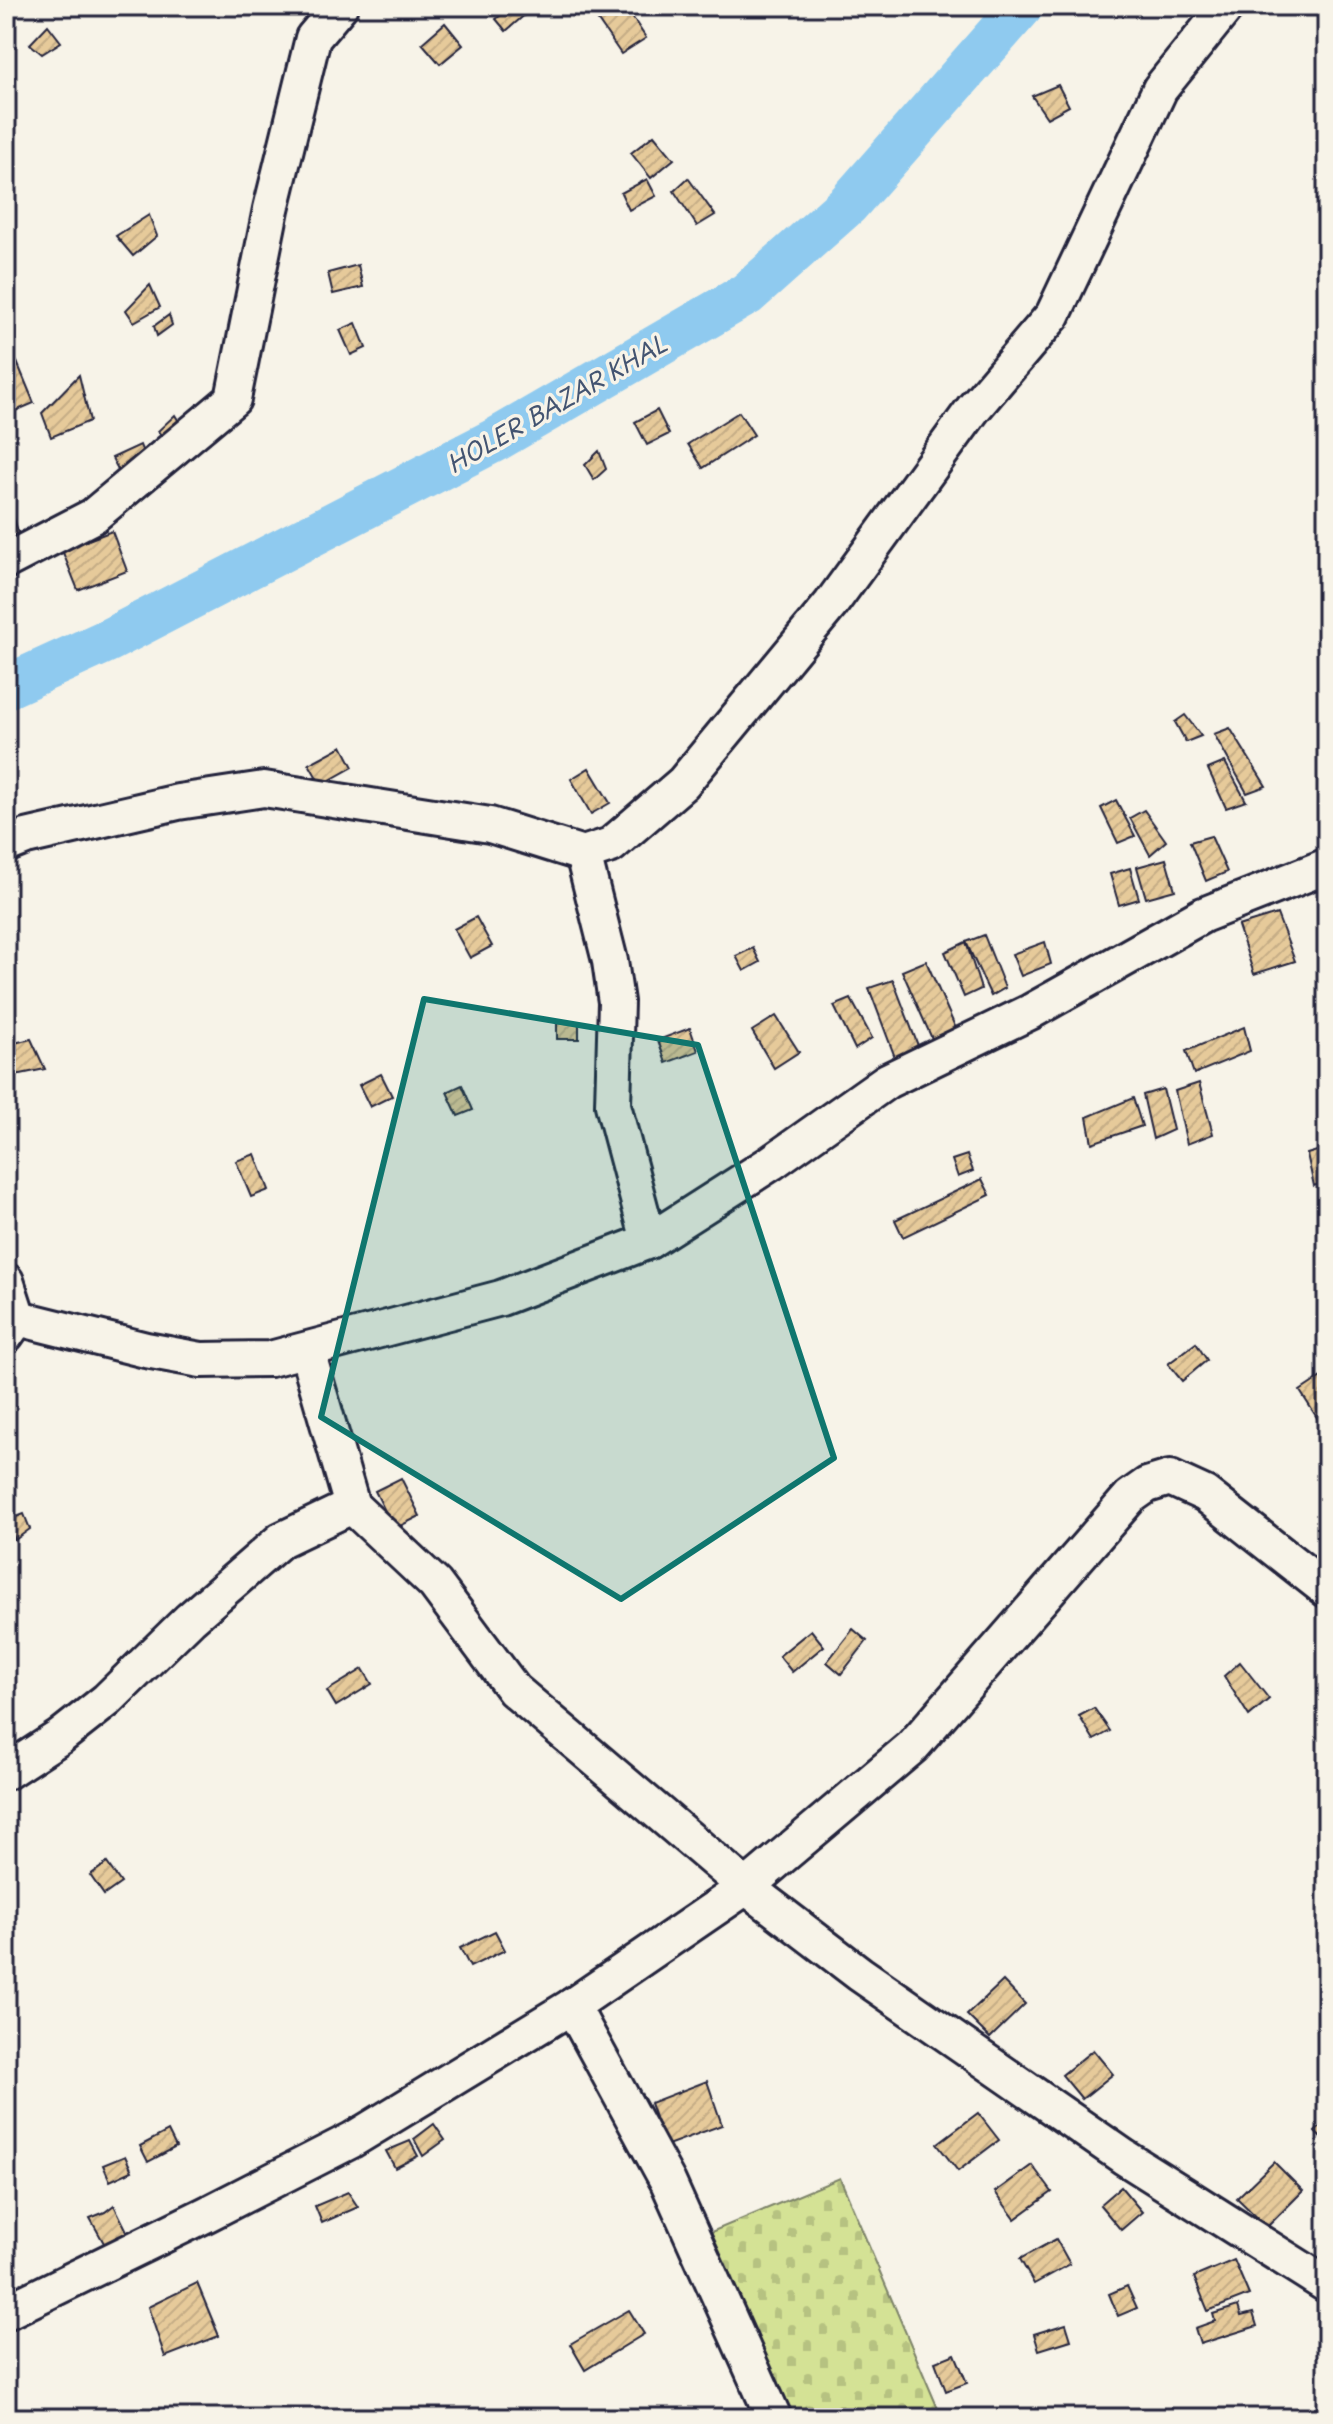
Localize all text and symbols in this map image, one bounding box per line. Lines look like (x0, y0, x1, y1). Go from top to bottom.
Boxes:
water label: HOLER BAZAR KHAL (439, 325, 673, 481)

